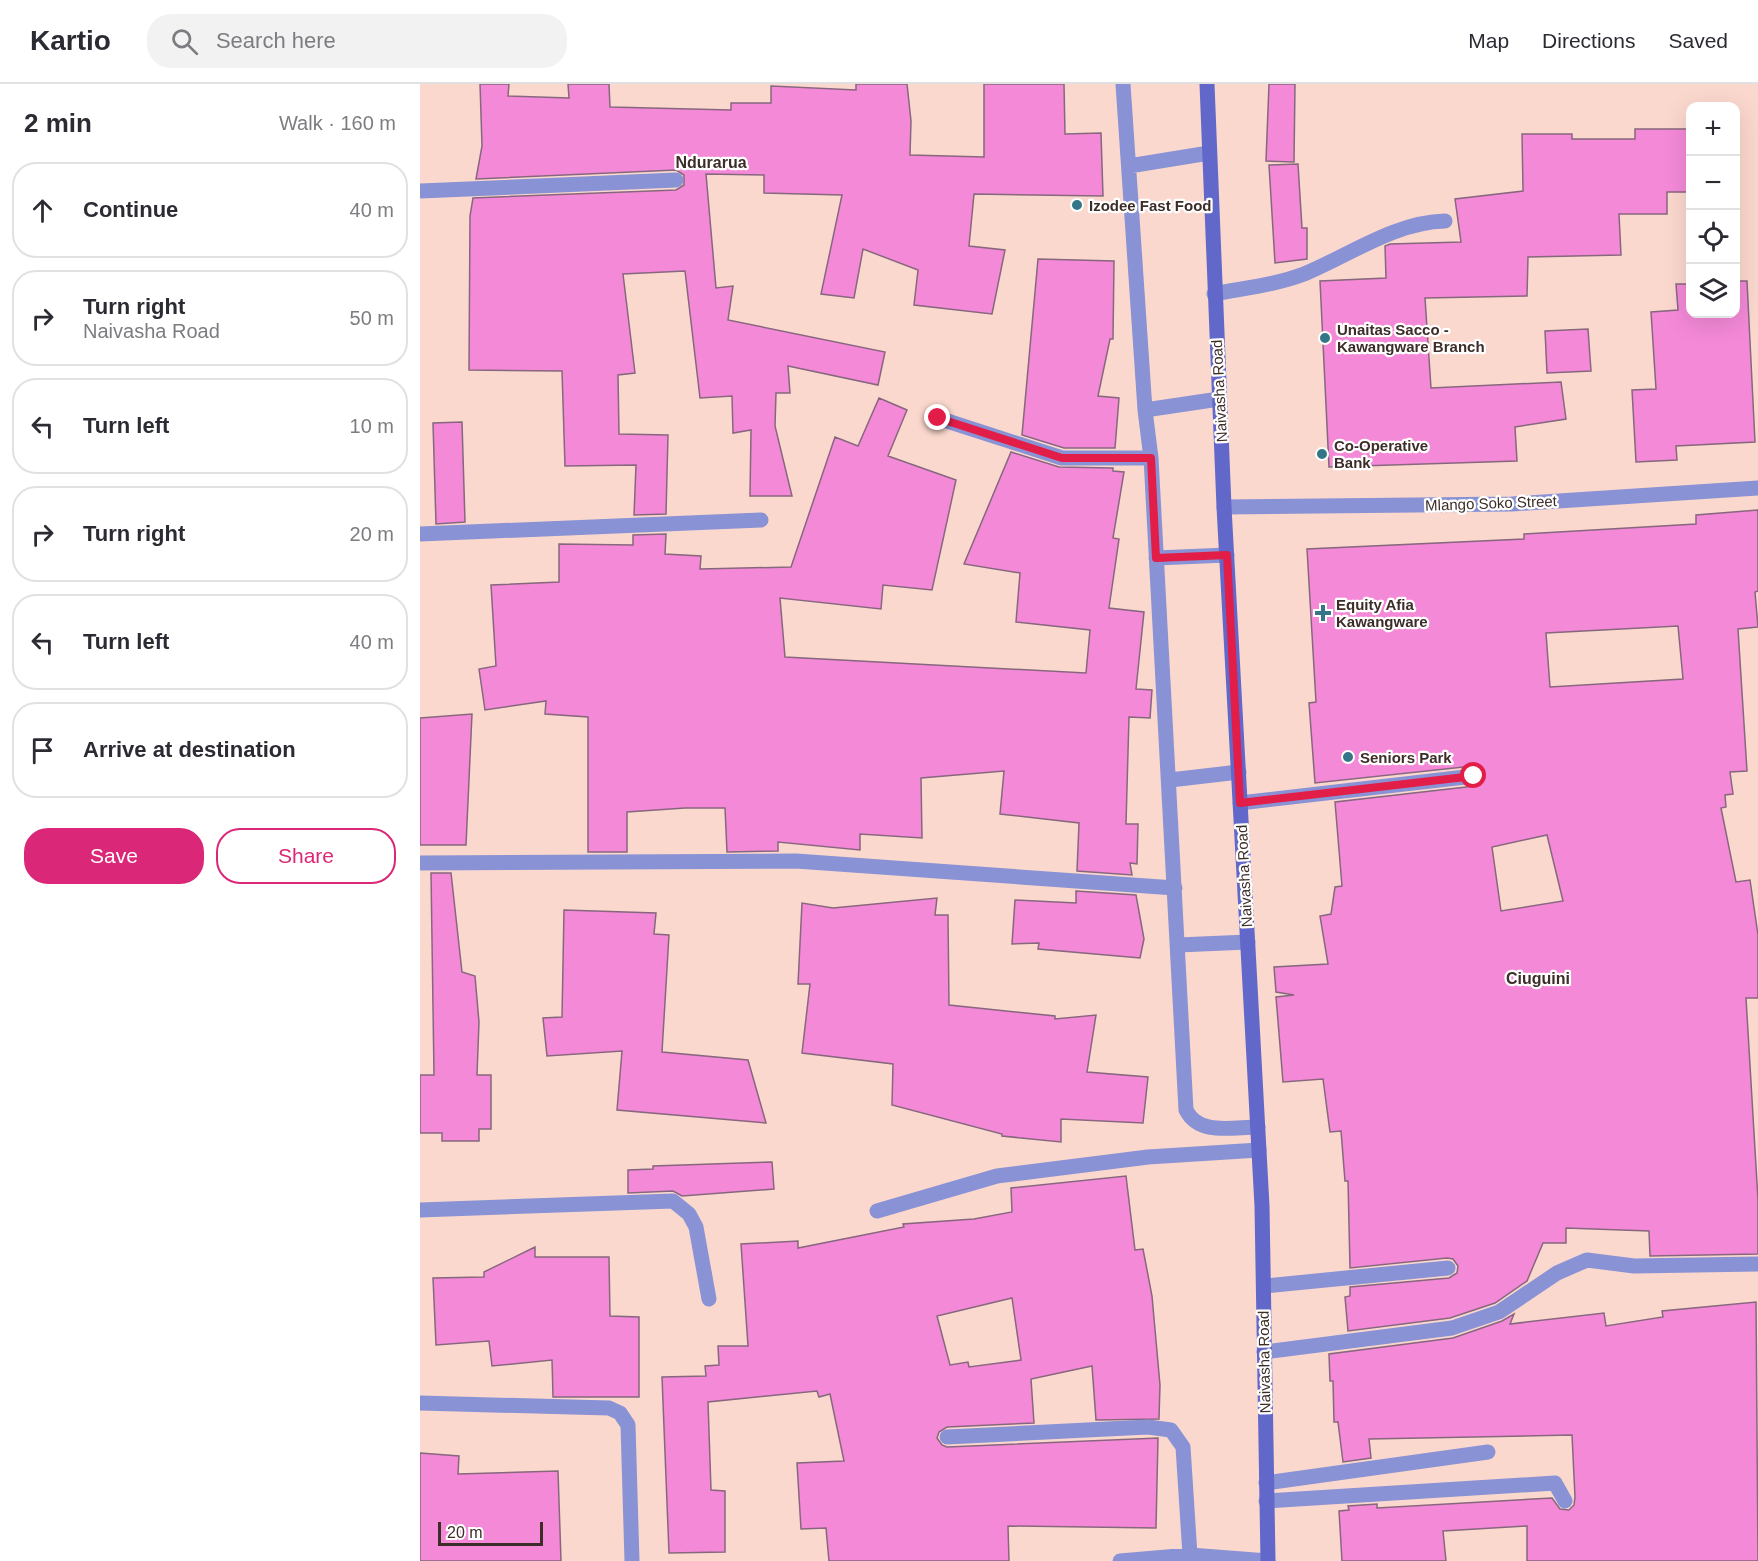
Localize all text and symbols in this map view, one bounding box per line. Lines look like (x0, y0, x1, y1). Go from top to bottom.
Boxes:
search box (147, 14, 567, 68)
text: Kartio (30, 25, 111, 56)
icon: search (168, 25, 201, 58)
text: Search here (216, 28, 336, 53)
text: Map (1468, 29, 1509, 52)
text: Directions (1542, 29, 1635, 52)
text: Saved (1668, 29, 1728, 52)
map controls (1686, 102, 1740, 318)
button: + (1686, 102, 1740, 156)
text: 2 min (24, 108, 92, 138)
text: Walk · 160 m (279, 112, 396, 134)
district label: Ndurarua (675, 154, 747, 171)
button: − (1686, 156, 1740, 210)
icon: ahead (26, 194, 59, 227)
text: Continue (83, 197, 178, 222)
place label: Izodee Fast Food (1089, 197, 1212, 214)
marker: Izodee Fast Food (1070, 198, 1084, 212)
text: 40 m (350, 199, 394, 221)
button: locate (1686, 210, 1740, 264)
button: layers (1686, 264, 1740, 318)
text: Turn right (83, 294, 185, 319)
icon: right (26, 302, 59, 335)
text: 50 m (350, 307, 394, 329)
text: Naivasha Road (83, 320, 220, 342)
place label: Unaitas Sacco - Kawangware Branch (1337, 321, 1485, 355)
marker: Unaitas Sacco - Kawangware Branch (1318, 331, 1332, 345)
street label: Naivasha Road (1208, 339, 1230, 443)
route end (924, 404, 950, 430)
icon: left (26, 410, 59, 443)
text: Turn left (83, 413, 169, 438)
text: 10 m (350, 415, 394, 437)
place label: Co-Operative Bank (1334, 437, 1428, 471)
marker: Co-Operative Bank (1315, 447, 1329, 461)
street label: Mlango Soko Street (1425, 492, 1558, 514)
icon: right (26, 518, 59, 551)
text: Turn right (83, 521, 185, 546)
text: 20 m (350, 523, 394, 545)
place label: Equity Afia Kawangware (1336, 596, 1428, 630)
marker: Equity Afia Kawangware (1314, 604, 1332, 622)
icon: left (26, 626, 59, 659)
text: Turn left (83, 629, 169, 654)
text: 40 m (350, 631, 394, 653)
icon: arrive (26, 734, 59, 767)
text: Arrive at destination (83, 737, 296, 762)
place label: Seniors Park (1360, 749, 1452, 766)
marker: Seniors Park (1341, 750, 1355, 764)
route start (1460, 762, 1486, 788)
street label: Naivasha Road (1233, 824, 1255, 928)
button: Save (24, 828, 204, 884)
button: Share (216, 828, 396, 884)
district label: Ciuguini (1506, 970, 1570, 987)
street label: Naivasha Road (1255, 1311, 1273, 1413)
scale bar (438, 1519, 543, 1546)
text: 20 m (447, 1524, 483, 1541)

